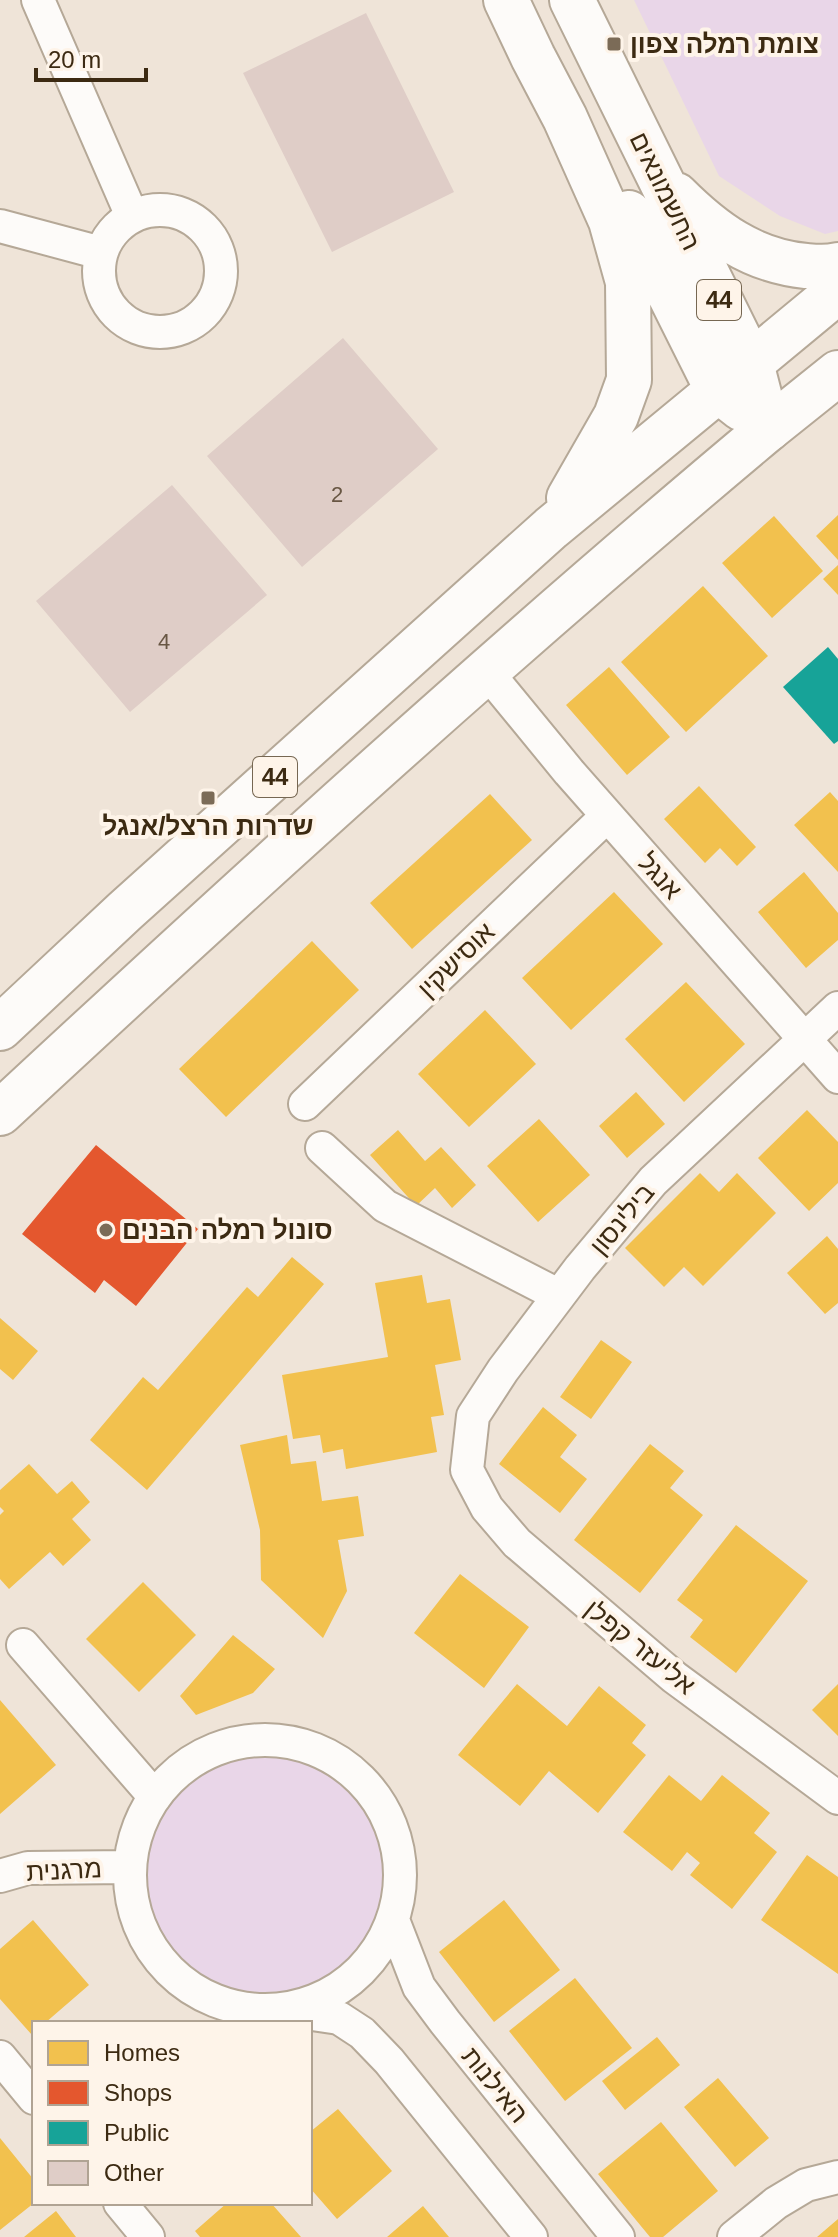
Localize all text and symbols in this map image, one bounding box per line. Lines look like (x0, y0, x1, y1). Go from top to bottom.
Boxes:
place label: צומת רמלה צפון (630, 29, 819, 59)
scale bar (36, 32, 146, 82)
marker: צומת רמלה צפון (605, 35, 623, 53)
text: 20 m (48, 46, 101, 73)
street label: החשמונאים (624, 127, 706, 255)
road number: 44 (697, 280, 741, 320)
house number: 2 (331, 482, 343, 507)
house number: 4 (158, 629, 170, 654)
road number: 44 (253, 757, 297, 797)
marker: שדרות הרצל/אנגל (199, 789, 217, 807)
place label: שדרות הרצל/אנגל (103, 811, 314, 841)
street label: אנגל (632, 847, 688, 905)
street label: אוסישקין (412, 916, 500, 1004)
street label: בילינסון (584, 1177, 660, 1261)
place label: סונול רמלה הבנים (122, 1215, 333, 1245)
marker: סונול רמלה הבנים (97, 1221, 115, 1239)
street label: אליעזר קפלן (579, 1594, 701, 1700)
street label: מרגנית (25, 1853, 103, 1887)
legend (32, 2021, 312, 2205)
text: Homes (104, 2039, 180, 2066)
street label: האילנות (456, 2041, 534, 2129)
text: Shops (104, 2079, 172, 2106)
text: Public (104, 2119, 169, 2146)
text: Other (104, 2159, 164, 2186)

